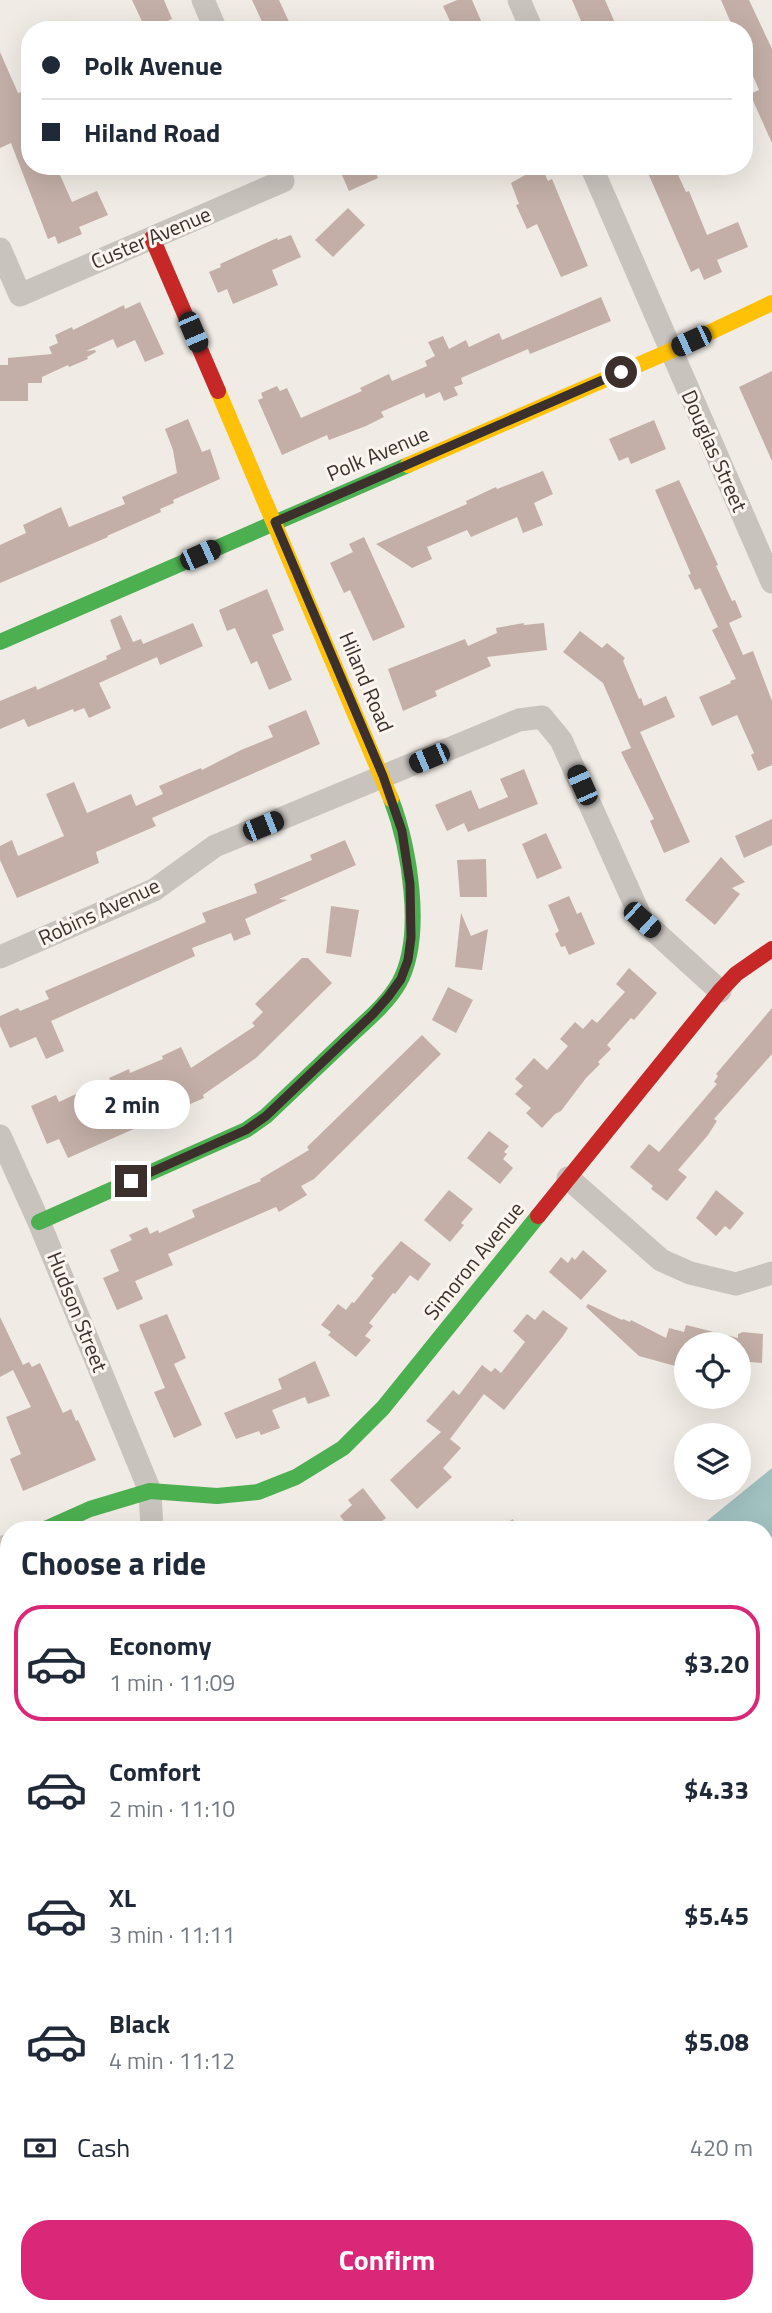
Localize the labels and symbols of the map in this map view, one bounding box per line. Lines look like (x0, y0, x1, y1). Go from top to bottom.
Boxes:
street label: Custer Avenue (86, 197, 216, 277)
car (176, 309, 211, 355)
car (668, 323, 715, 359)
route start (605, 356, 637, 388)
street label: Douglas Street (674, 384, 756, 517)
street label: Polk Avenue (321, 417, 434, 489)
car (177, 537, 224, 573)
street label: Hiland Road (331, 626, 402, 737)
car (406, 740, 453, 776)
car (564, 762, 601, 808)
car (240, 808, 287, 844)
street label: Robins Avenue (33, 869, 165, 953)
car (620, 898, 665, 942)
callout: 2 min (73, 1080, 189, 1128)
route end (115, 1165, 147, 1197)
street label: Simoron Avenue (415, 1194, 531, 1327)
street label: Hudson Street (39, 1247, 117, 1377)

